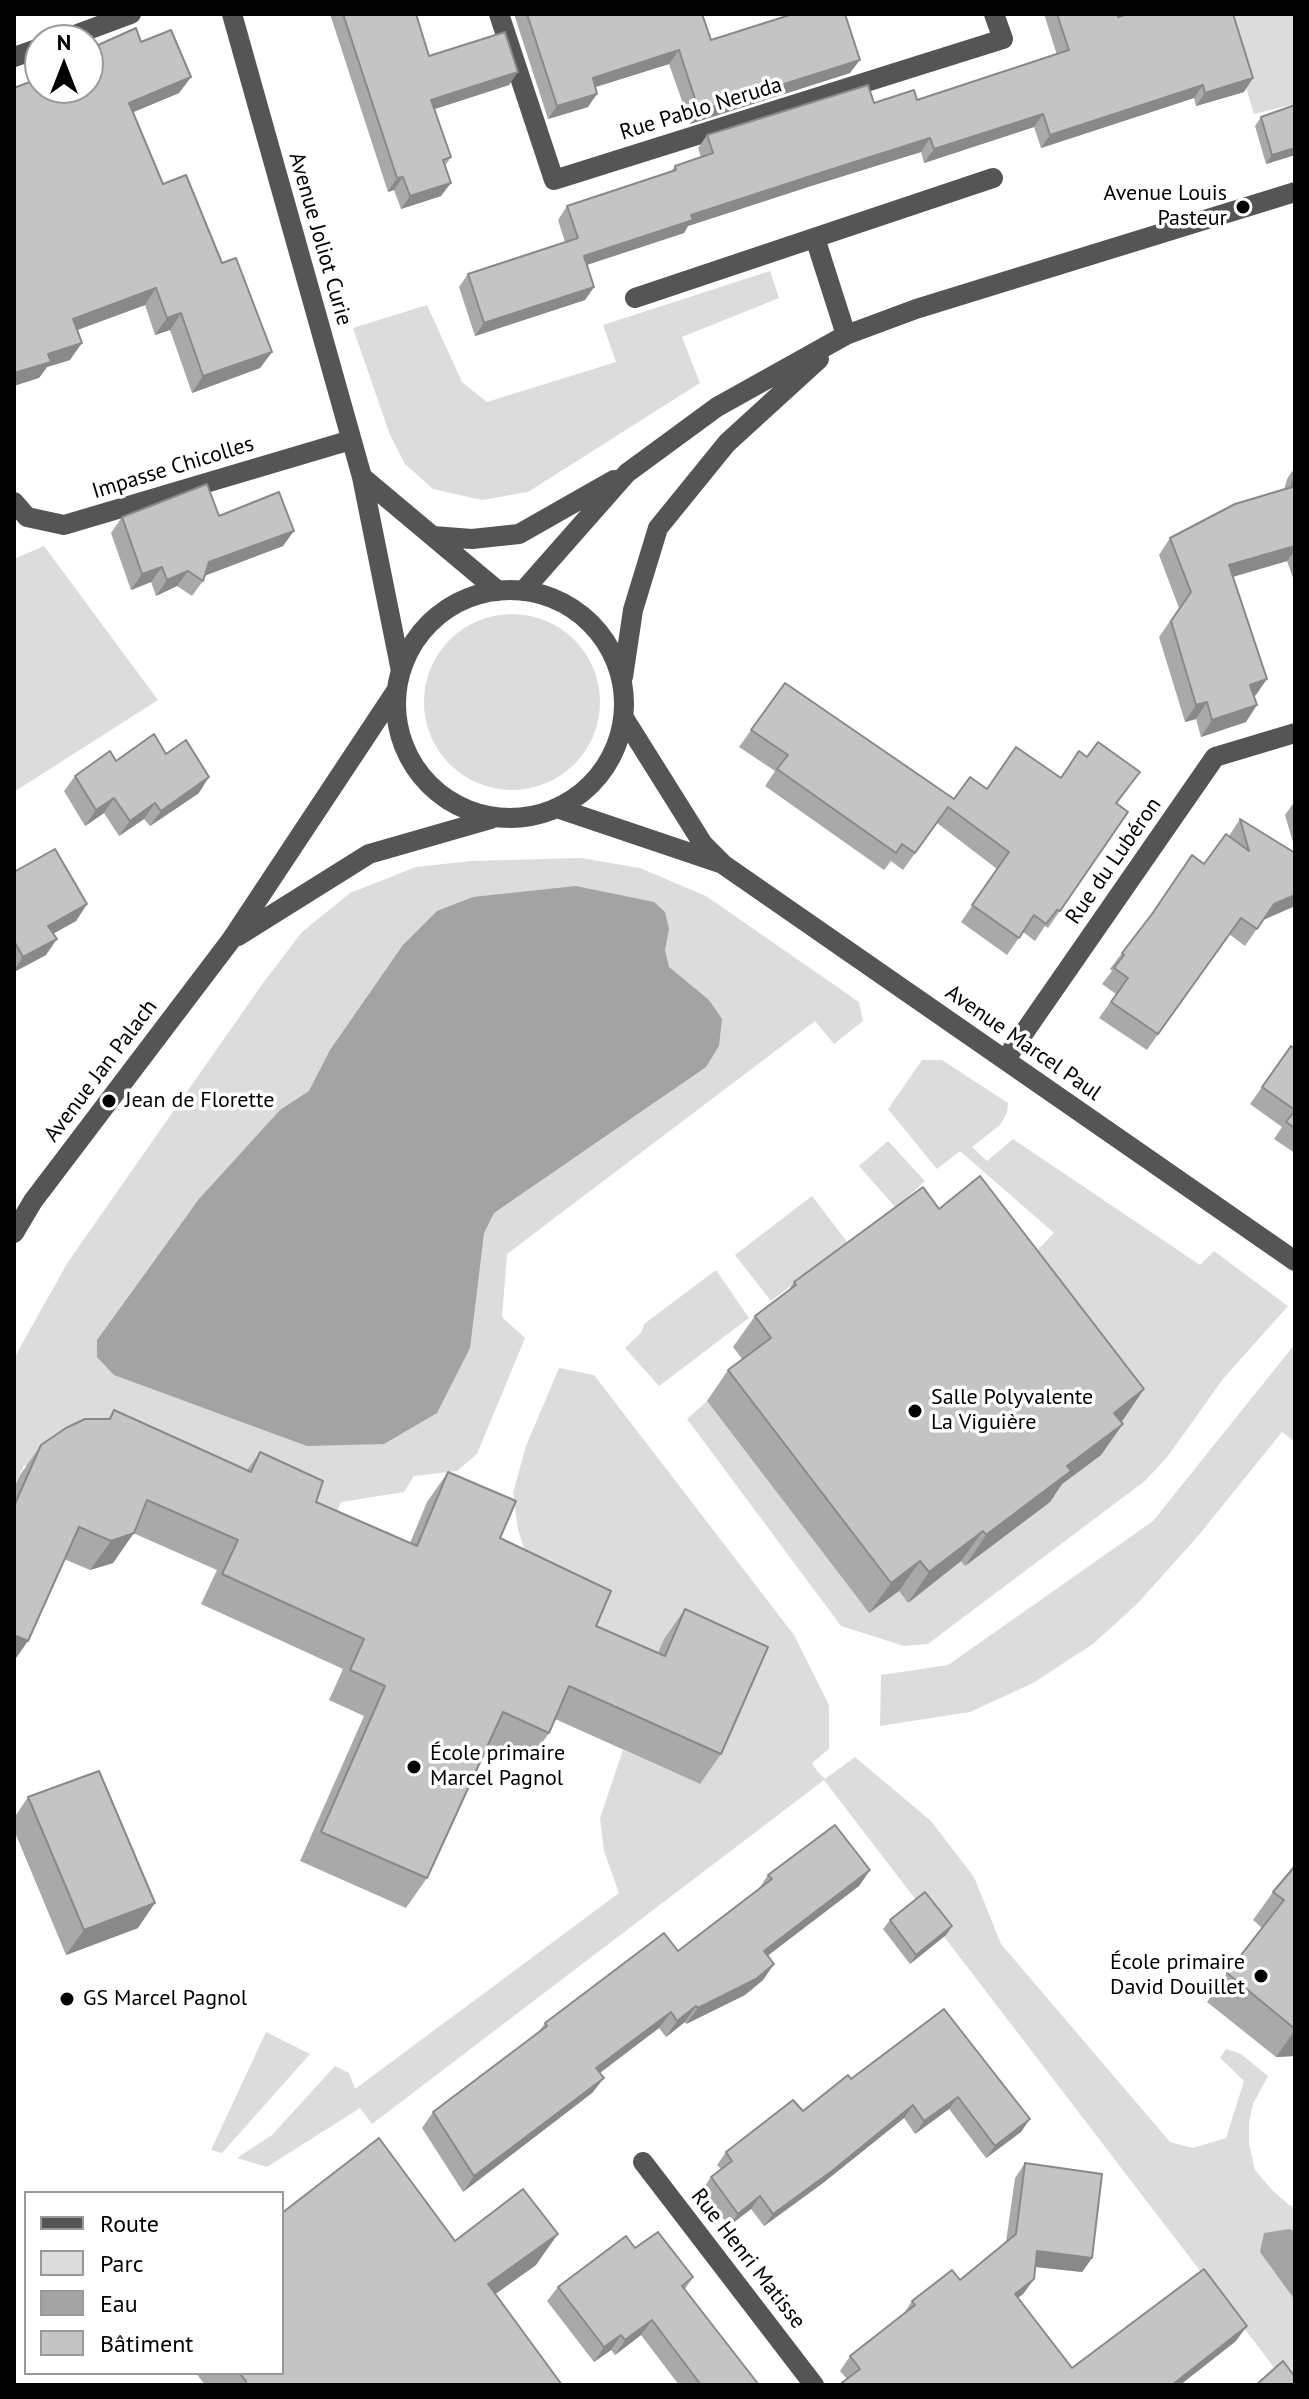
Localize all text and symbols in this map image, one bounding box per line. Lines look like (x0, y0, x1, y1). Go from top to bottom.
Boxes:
north arrow (24, 24, 104, 104)
text: N (57, 28, 71, 56)
street label: Rue Pablo Neruda (617, 72, 785, 146)
street label: Avenue Joliot Curie (283, 149, 357, 329)
place label: Avenue Louis Pasteur (1104, 181, 1227, 232)
marker: Avenue Louis Pasteur (1234, 198, 1252, 216)
street label: Impasse Chicolles (89, 431, 257, 505)
street label: Rue du Lubéron (1061, 793, 1167, 929)
street label: Avenue Marcel Paul (940, 979, 1106, 1107)
street label: Avenue Jan Palach (39, 995, 163, 1147)
place label: Jean de Florette (125, 1088, 274, 1114)
marker: Jean de Florette (100, 1092, 118, 1110)
place label: Salle Polyvalente La Viguière (931, 1385, 1093, 1436)
marker: Salle Polyvalente La Viguière (906, 1402, 924, 1420)
place label: École primaire Marcel Pagnol (430, 1741, 565, 1792)
marker: École primaire Marcel Pagnol (405, 1758, 423, 1776)
place label: École primaire David Douillet (1110, 1950, 1245, 2002)
marker: École primaire David Douillet (1252, 1967, 1270, 1985)
place label: GS Marcel Pagnol (83, 1986, 247, 2012)
marker: GS Marcel Pagnol (58, 1990, 76, 2008)
street label: Rue Henri Matisse (685, 2184, 811, 2334)
legend (24, 2191, 284, 2375)
text: Route (100, 2208, 159, 2239)
text: Parc (100, 2248, 143, 2279)
text: Eau (100, 2288, 138, 2319)
text: Bâtiment (100, 2328, 193, 2359)

